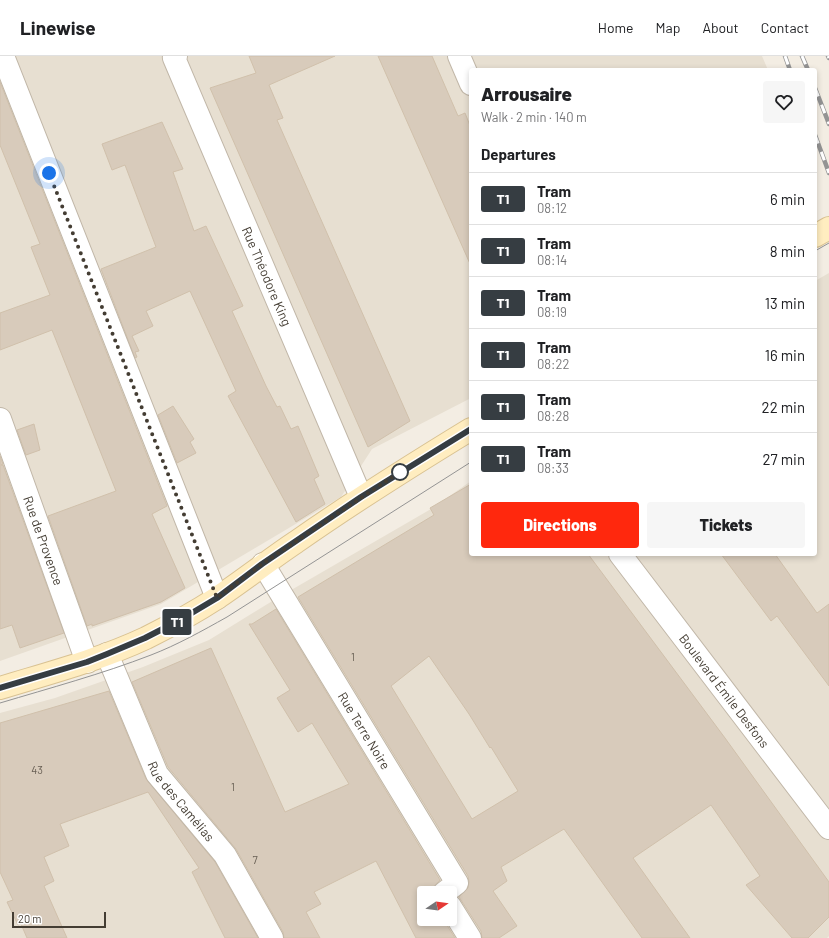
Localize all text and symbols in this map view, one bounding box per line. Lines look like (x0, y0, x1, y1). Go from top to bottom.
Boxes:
text: Linewise (20, 16, 96, 39)
text: Home (598, 19, 634, 36)
text: Map (656, 19, 680, 36)
text: About (702, 19, 739, 36)
text: Contact (761, 19, 809, 36)
button: heart (763, 81, 805, 123)
text: Arrousaire (481, 82, 572, 105)
text: Walk · 2 min · 140 m (481, 109, 587, 125)
text: Departures (481, 145, 556, 163)
your location (39, 163, 59, 183)
text: Tram (537, 182, 571, 200)
text: T1 (496, 190, 510, 207)
text: 6 min (770, 190, 805, 208)
text: 08:12 (537, 200, 567, 216)
street label: Rue Théodore King (239, 224, 295, 328)
text: Tram (537, 234, 571, 252)
text: T1 (496, 242, 510, 259)
text: 8 min (770, 242, 805, 260)
text: 08:14 (537, 252, 567, 268)
text: Tram (537, 286, 571, 304)
text: T1 (496, 294, 510, 311)
text: 13 min (765, 294, 805, 312)
text: 08:19 (537, 304, 567, 320)
text: Tram (537, 338, 571, 356)
text: T1 (496, 346, 510, 363)
text: 16 min (765, 346, 805, 364)
text: 08:22 (537, 356, 569, 372)
text: Tram (537, 390, 571, 408)
text: T1 (496, 398, 510, 415)
text: 22 min (762, 398, 805, 416)
text: 08:28 (537, 408, 569, 424)
text: Tram (537, 442, 571, 460)
text: T1 (496, 450, 510, 467)
text: 27 min (763, 450, 805, 468)
text: 08:33 (537, 460, 569, 476)
unlabelled marker (391, 463, 409, 481)
street label: Rue de Provence (20, 494, 67, 587)
button: Directions (481, 502, 639, 548)
button: Tickets (647, 502, 805, 548)
line badge: T1 (159, 609, 195, 635)
text: T1 (170, 613, 184, 630)
street label: Boulevard Émile Desfons (676, 631, 773, 751)
house number: 1 (351, 650, 355, 663)
street label: Rue Terre Noire (335, 689, 394, 772)
street label: Rue des Camélias (144, 759, 218, 844)
house number: 43 (31, 763, 43, 776)
house number: 1 (231, 780, 235, 793)
house number: 7 (252, 853, 258, 866)
north arrow (417, 886, 457, 926)
map controls (417, 886, 457, 926)
scale bar (12, 910, 106, 929)
text: 20 m (18, 912, 41, 925)

